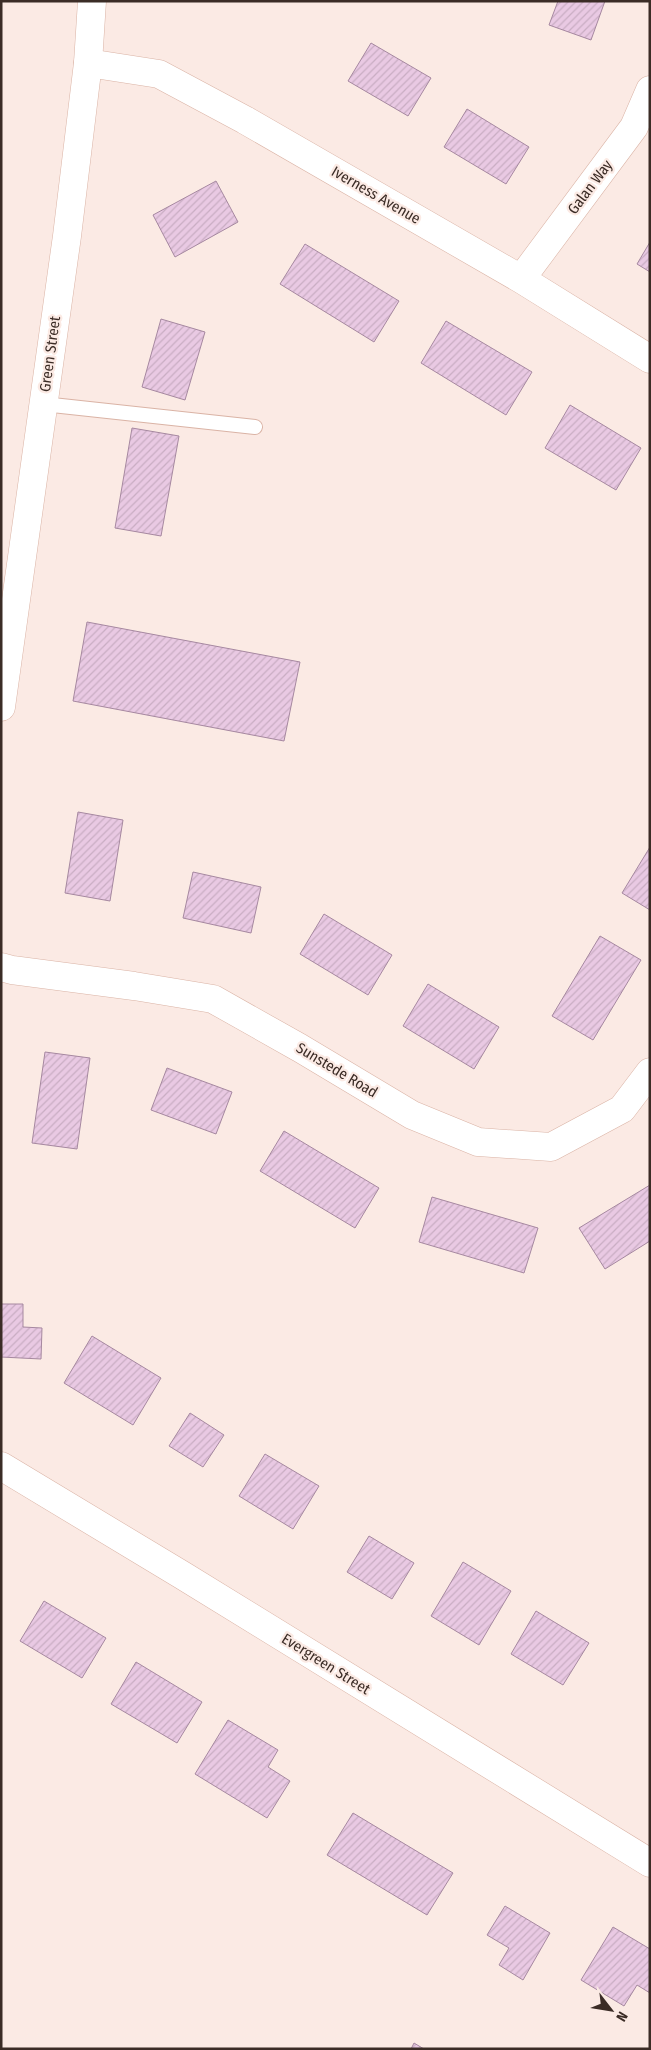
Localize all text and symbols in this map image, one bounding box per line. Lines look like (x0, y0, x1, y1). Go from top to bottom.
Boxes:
street label: Galan Way (564, 156, 616, 218)
street label: Iverness Avenue (328, 162, 424, 228)
street label: Green Street (36, 315, 64, 393)
street label: Sunstede Road (293, 1039, 381, 1101)
street label: Evergreen Street (278, 1630, 374, 1698)
north arrow (586, 1985, 636, 2035)
text: N (612, 2008, 631, 2024)

